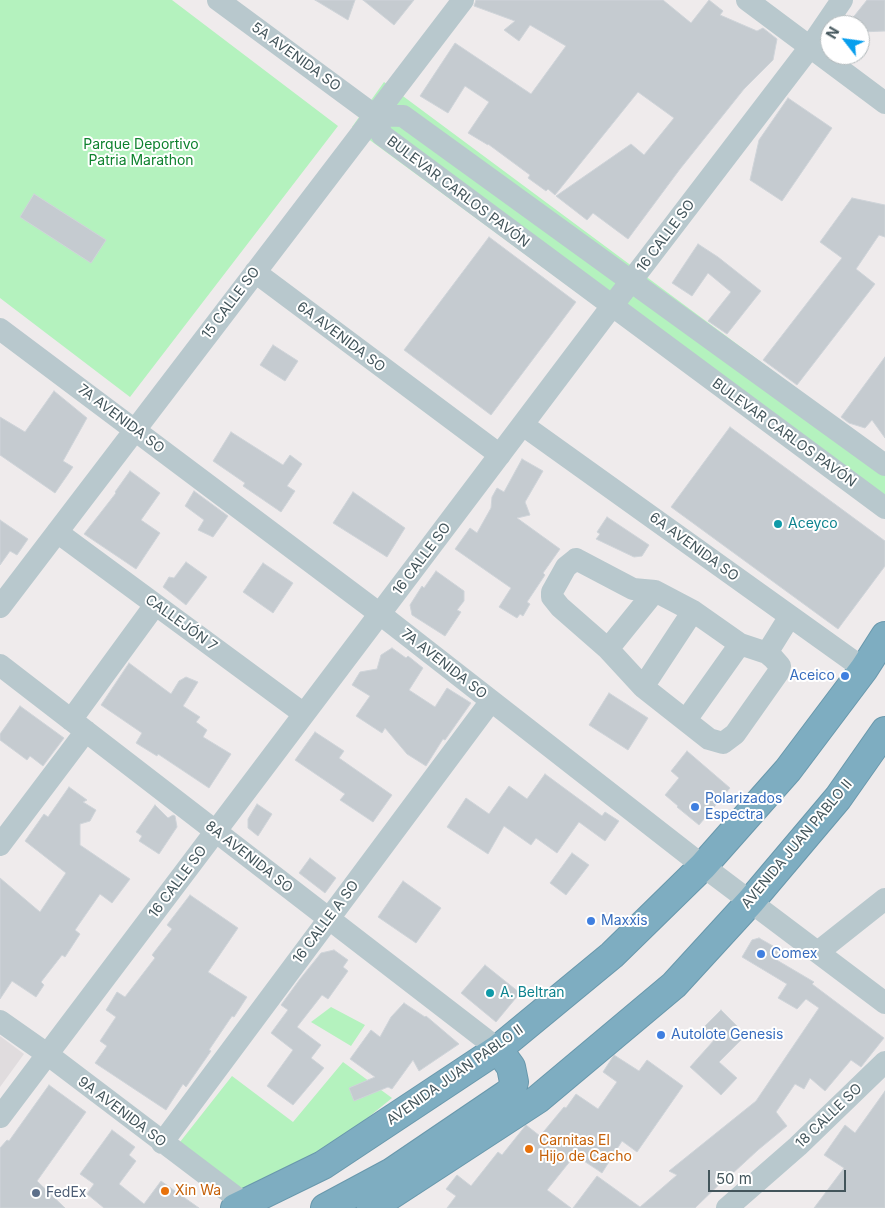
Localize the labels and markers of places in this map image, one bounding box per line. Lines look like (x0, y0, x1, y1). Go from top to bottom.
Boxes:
place label: Aceyco (788, 516, 838, 532)
marker: Aceyco (772, 518, 784, 530)
place label: Aceico (789, 668, 835, 684)
marker: Aceico (839, 670, 851, 682)
place label: Polarizados Espectra (705, 791, 782, 824)
marker: Polarizados Espectra (689, 801, 701, 813)
place label: Maxxis (601, 913, 648, 929)
marker: Maxxis (585, 915, 597, 927)
place label: Comex (771, 946, 817, 962)
marker: Comex (755, 948, 767, 960)
place label: A. Beltran (500, 985, 565, 1001)
marker: A. Beltran (484, 987, 496, 999)
place label: Autolote Genesis (671, 1027, 783, 1043)
marker: Autolote Genesis (655, 1029, 667, 1041)
place label: Carnitas El Hijo de Cacho (539, 1133, 632, 1166)
marker: Carnitas El Hijo de Cacho (523, 1143, 535, 1155)
place label: Xin Wa (175, 1183, 221, 1199)
place label: FedEx (46, 1185, 87, 1201)
marker: Xin Wa (159, 1185, 171, 1197)
marker: FedEx (30, 1187, 42, 1199)

